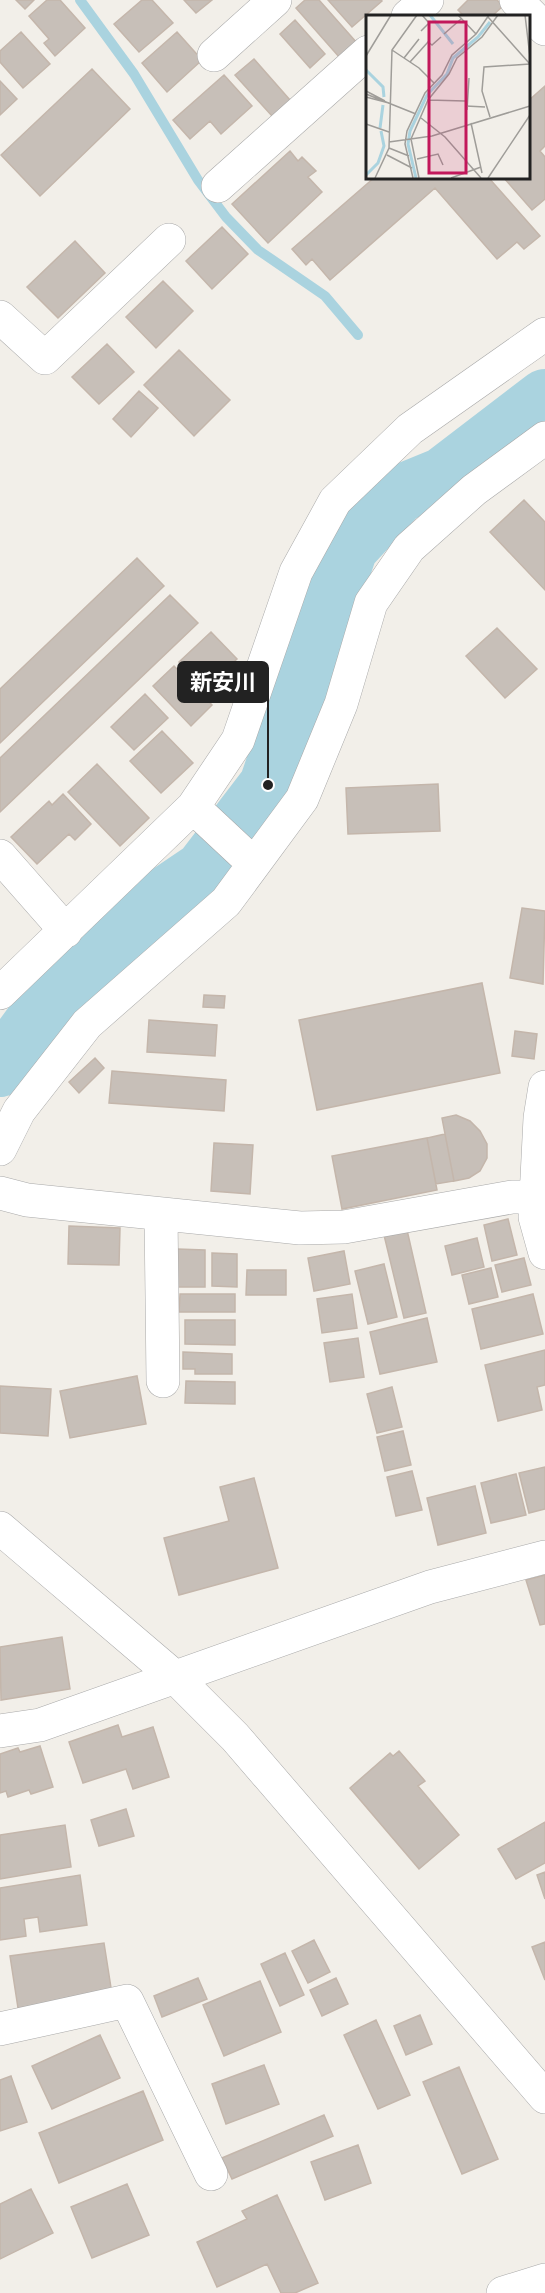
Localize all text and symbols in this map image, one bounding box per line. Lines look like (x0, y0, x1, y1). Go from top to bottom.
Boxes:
inset map (366, 15, 530, 178)
callout: 新安川 (178, 662, 268, 702)
text: 新安川 (190, 671, 256, 694)

